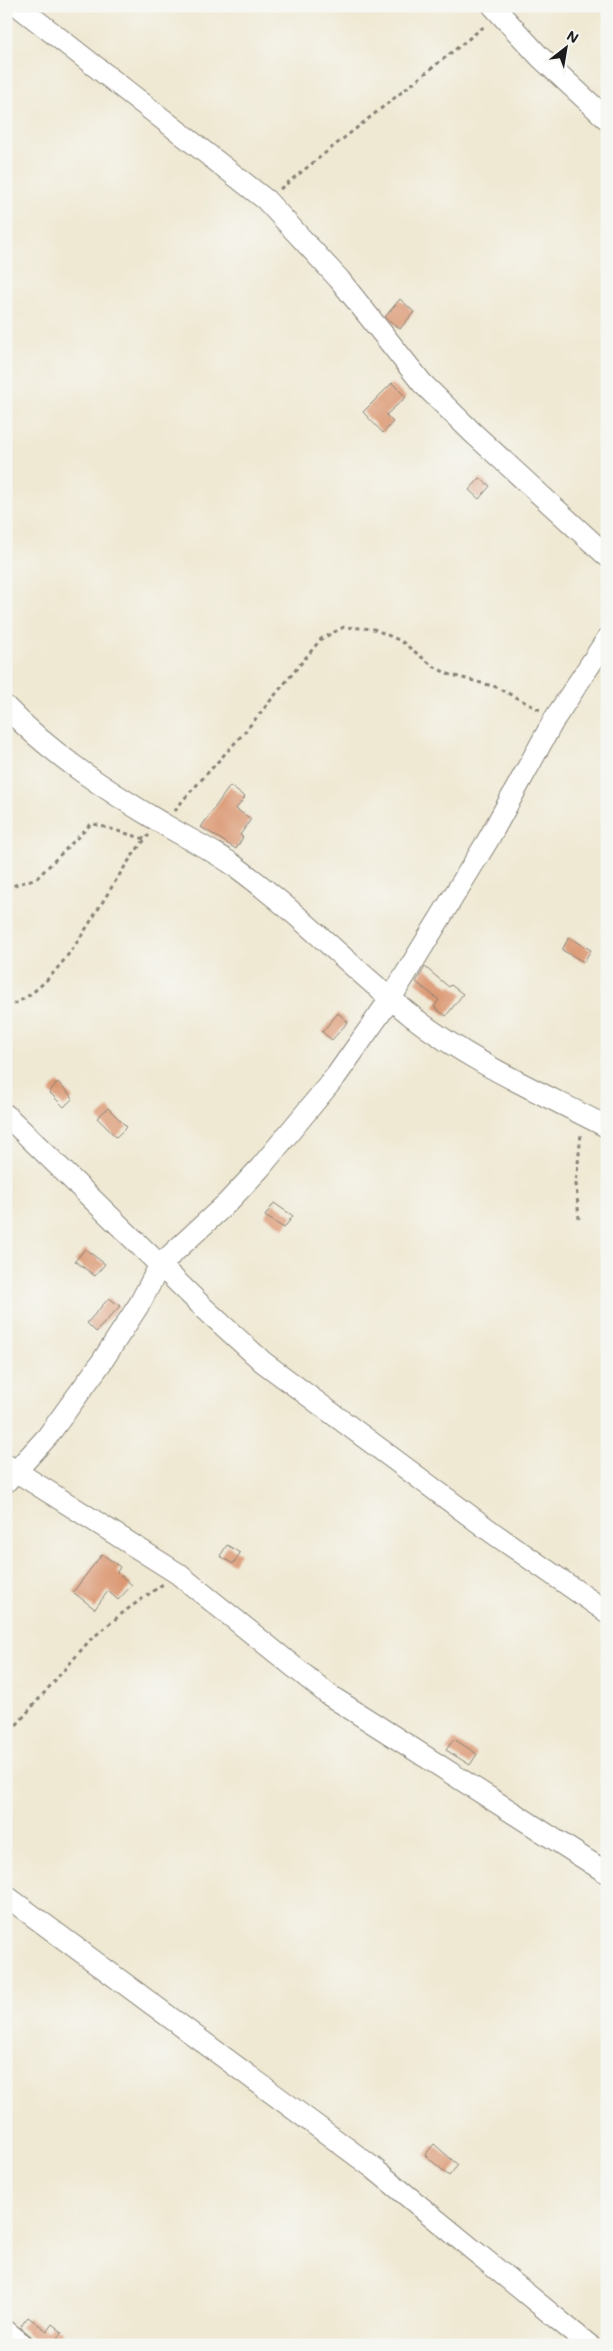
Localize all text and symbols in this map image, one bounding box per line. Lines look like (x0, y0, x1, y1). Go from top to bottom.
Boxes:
north arrow (540, 22, 590, 72)
text: N (563, 26, 582, 47)

